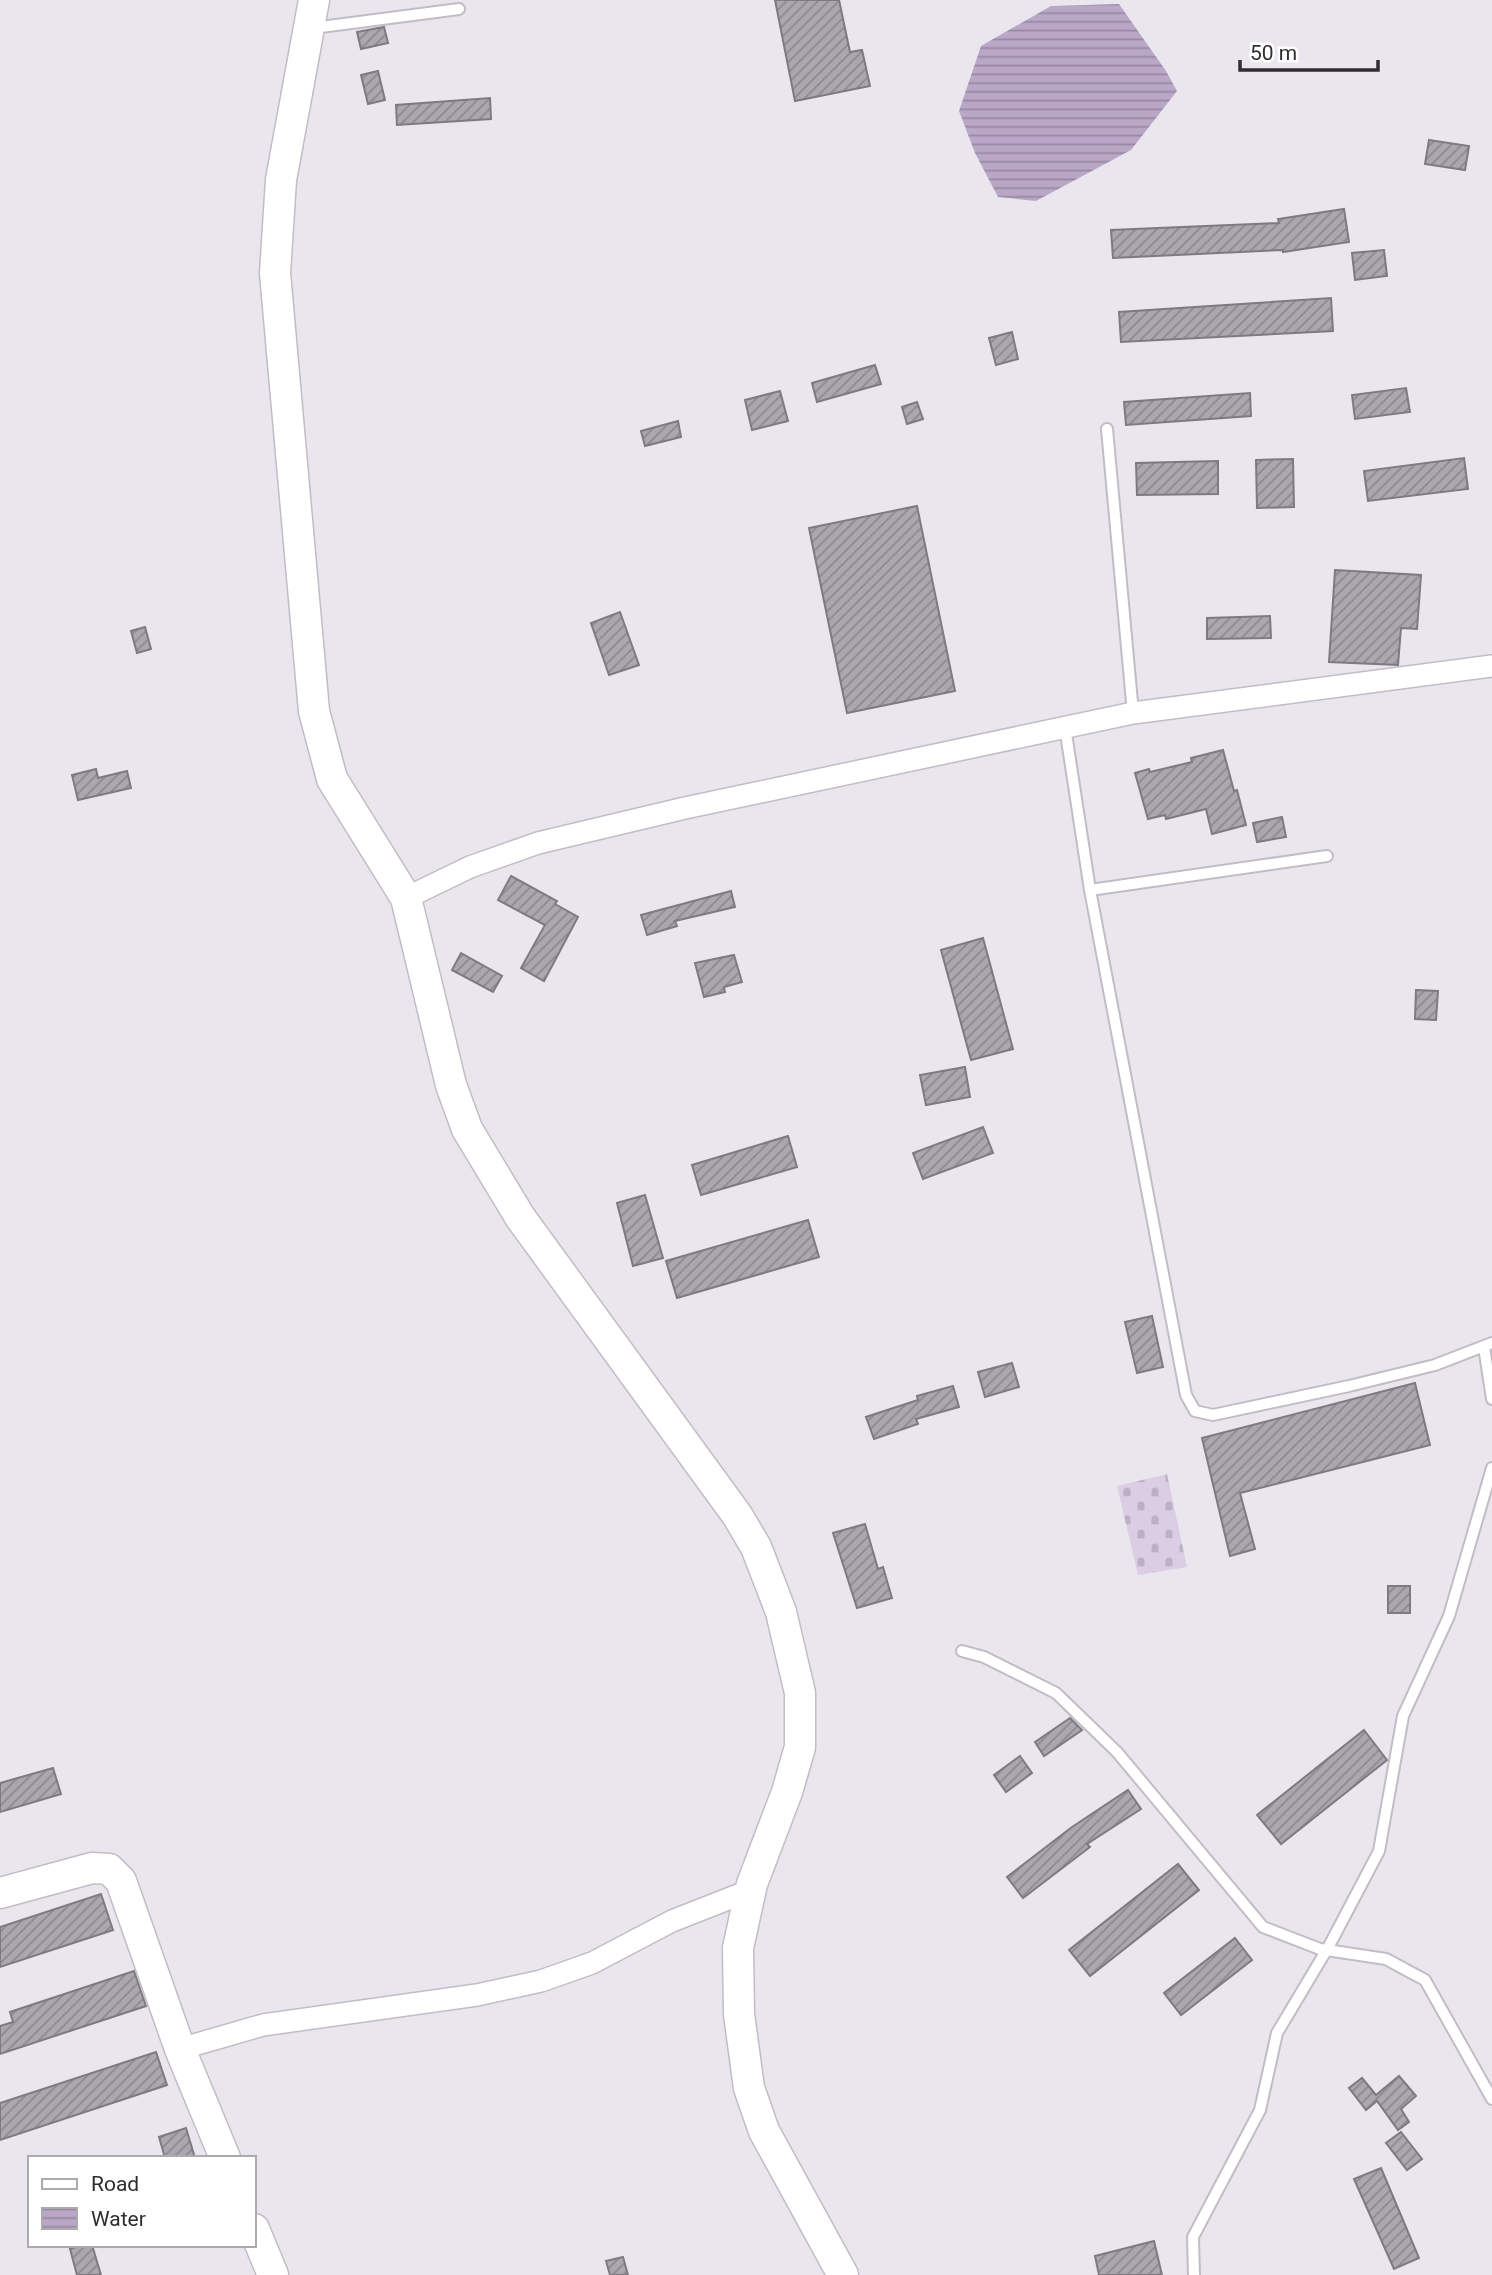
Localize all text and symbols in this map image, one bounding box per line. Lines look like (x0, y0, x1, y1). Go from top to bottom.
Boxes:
scale bar (1240, 28, 1378, 72)
text: 50 m (1250, 41, 1297, 65)
legend (28, 2156, 256, 2247)
text: Road (91, 2172, 139, 2196)
text: Water (91, 2207, 146, 2231)

